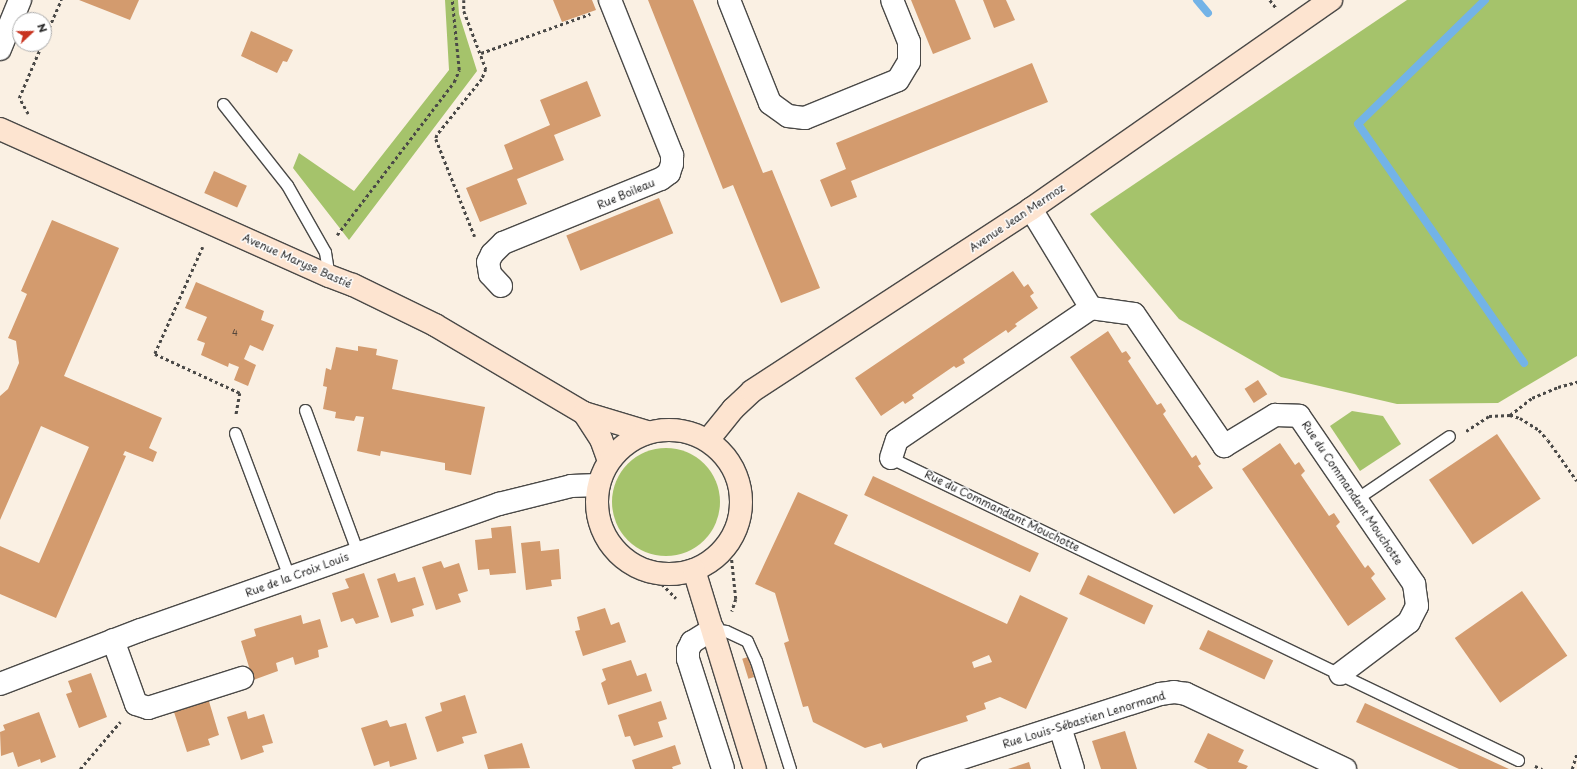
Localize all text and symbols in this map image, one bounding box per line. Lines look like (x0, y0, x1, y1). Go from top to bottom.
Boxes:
north arrow (12, 12, 52, 52)
text: N (33, 20, 52, 35)
street label: Rue Boileau (594, 176, 658, 212)
street label: Avenue Jean Mermoz (966, 181, 1068, 255)
street label: Avenue Maryse Bastié (241, 231, 353, 291)
house number: 4 (232, 327, 238, 337)
street label: Rue du Commandant Mouchotte (1298, 418, 1406, 568)
street label: Rue du Commandant Mouchotte (921, 467, 1083, 555)
street label: Rue de la Croix Louis (242, 550, 352, 600)
street label: Rue Louis-Sébastien Lenormand (1001, 689, 1167, 751)

